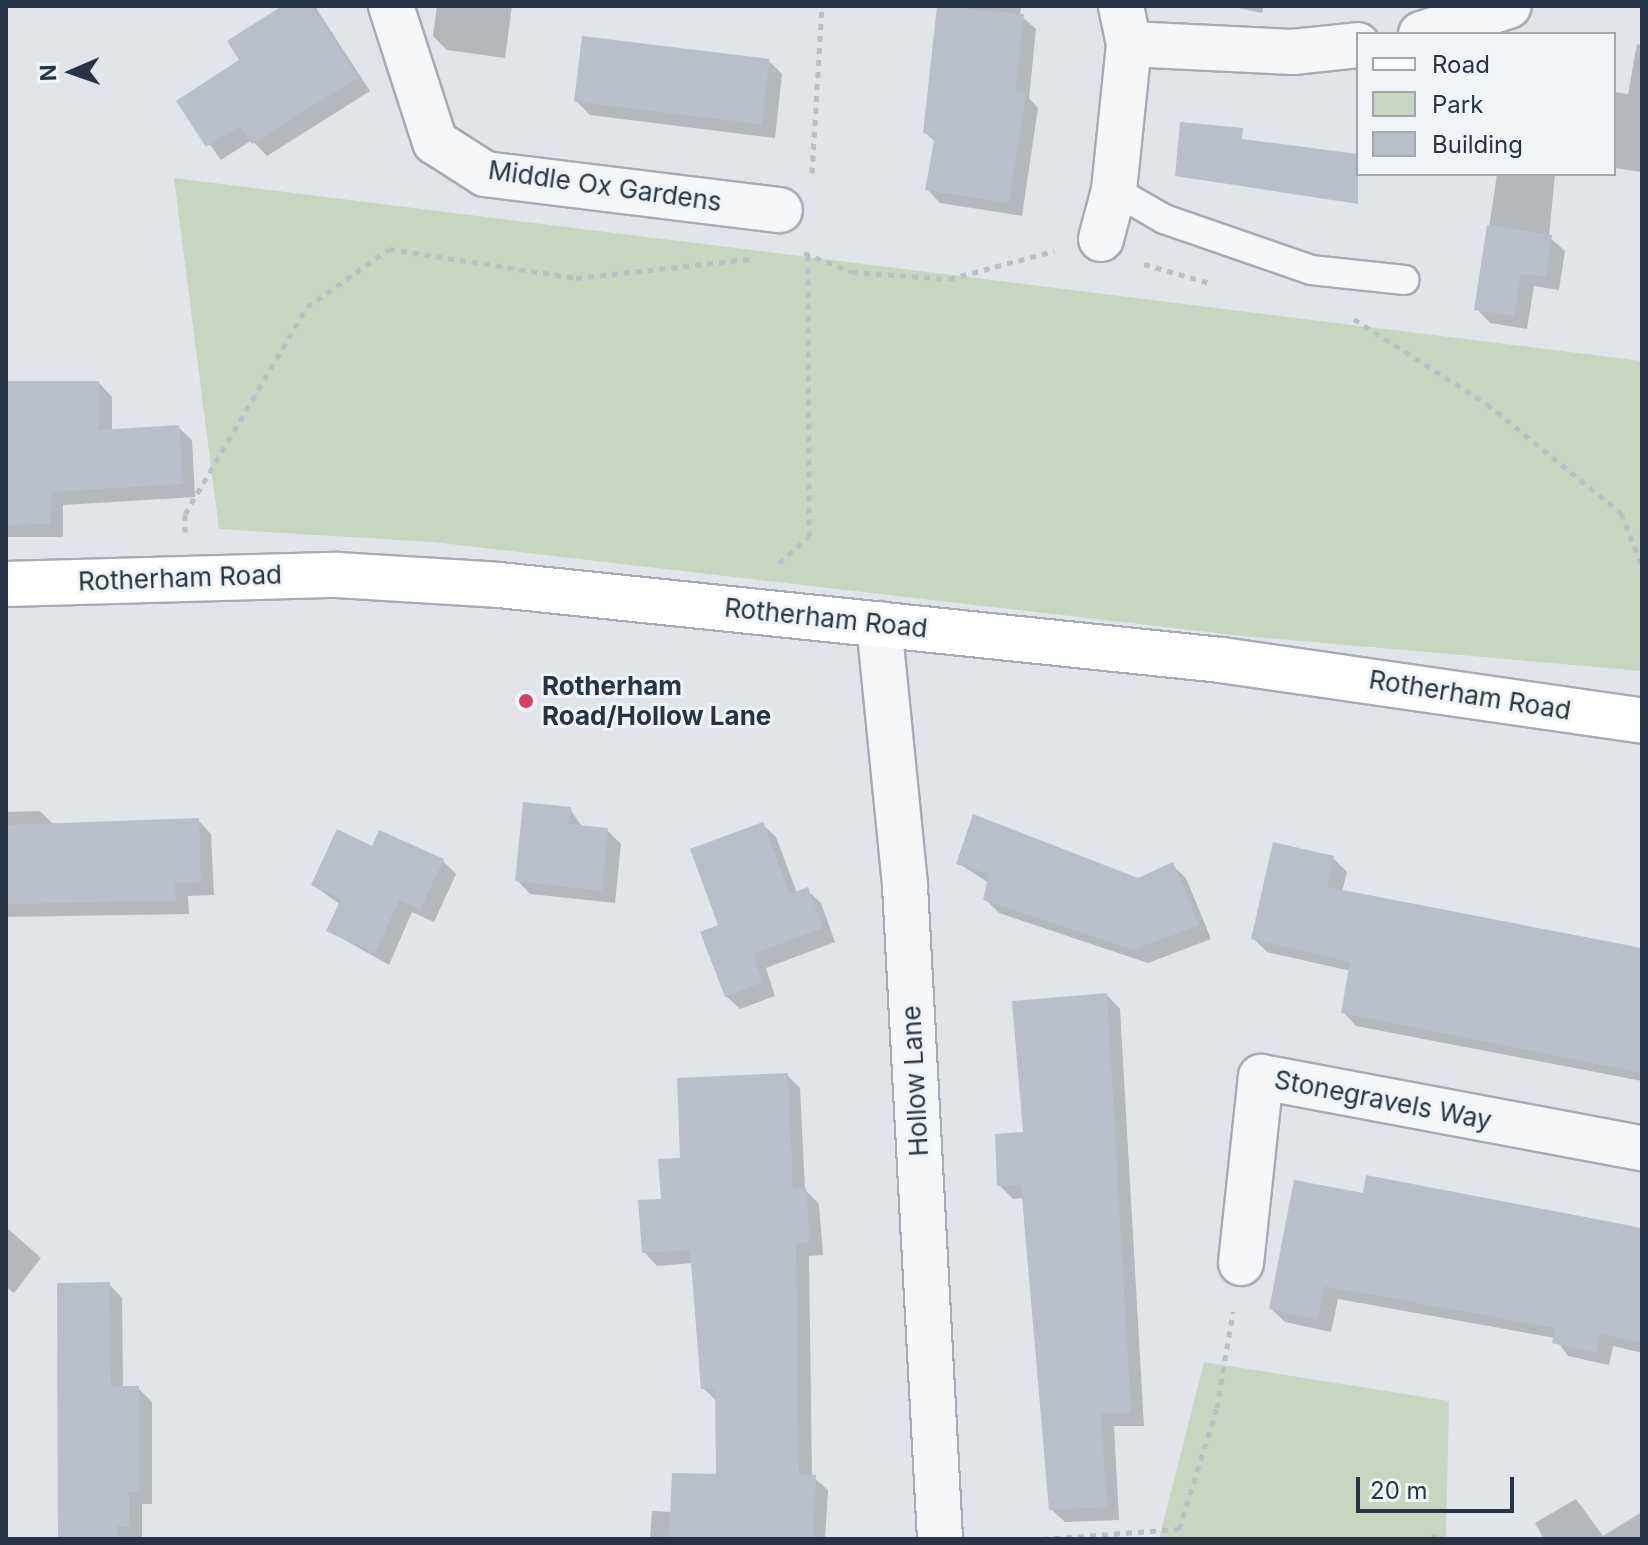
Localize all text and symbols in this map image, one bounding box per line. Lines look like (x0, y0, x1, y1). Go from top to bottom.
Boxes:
north arrow (32, 32, 112, 112)
legend (1356, 32, 1616, 176)
text: Road (1432, 50, 1490, 79)
text: N (35, 64, 61, 82)
text: Park (1432, 90, 1483, 119)
text: Building (1432, 130, 1523, 159)
street label: Middle Ox Gardens (486, 154, 724, 218)
street label: Rotherham Road (78, 559, 282, 597)
street label: Rotherham Road (723, 592, 929, 644)
street label: Rotherham Road (1367, 664, 1573, 726)
place label: Rotherham Road/Hollow Lane (542, 670, 771, 732)
marker: Rotherham Road/Hollow Lane (517, 692, 535, 710)
street label: Hollow Lane (895, 1005, 935, 1157)
street label: Stonegravels Way (1272, 1064, 1494, 1136)
scale bar (1360, 1461, 1518, 1511)
text: 20 m (1370, 1476, 1428, 1505)

